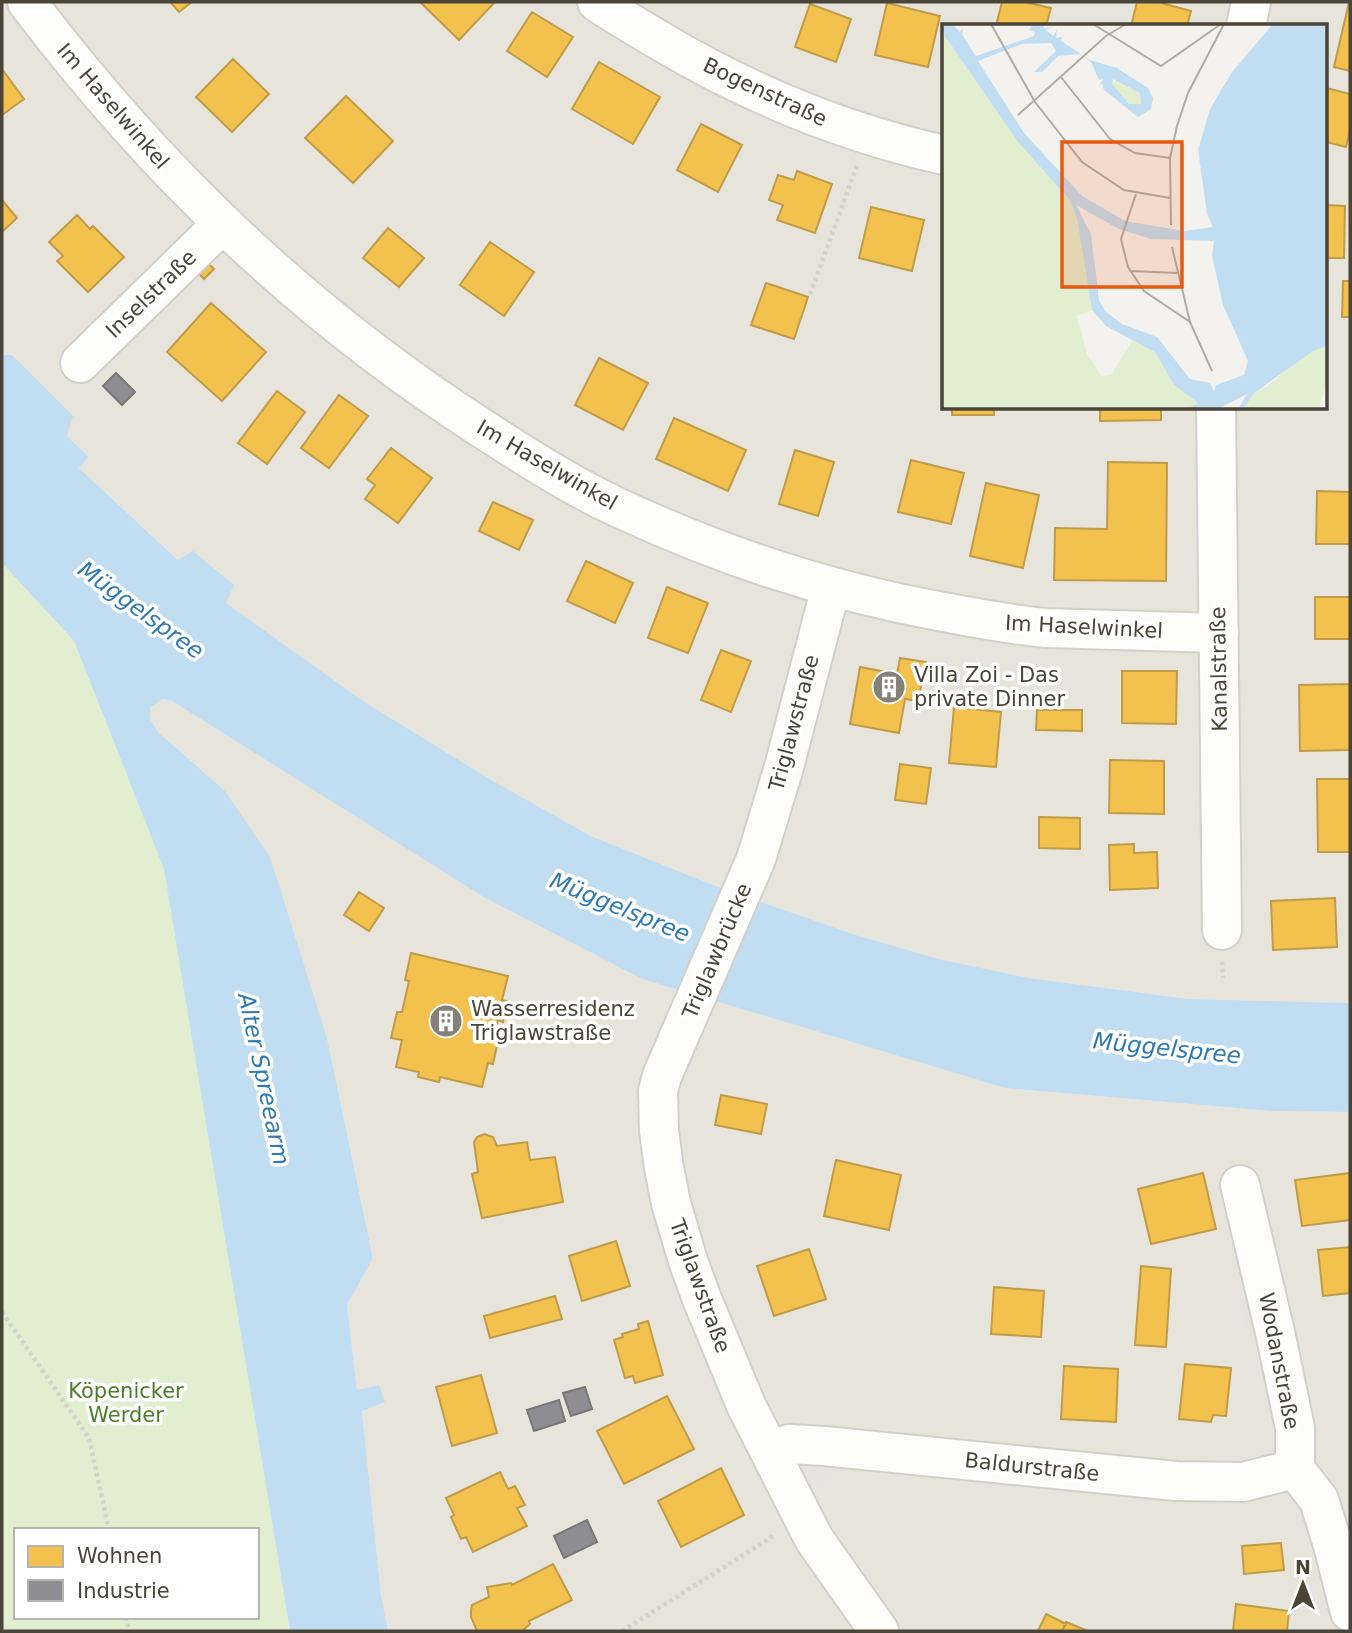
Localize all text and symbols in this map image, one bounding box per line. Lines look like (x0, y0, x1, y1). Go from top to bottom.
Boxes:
inset map (942, 24, 1328, 410)
street label: Im Haselwinkel (52, 38, 174, 174)
street label: Bogenstraße (699, 53, 831, 131)
street label: Inselstraße (101, 245, 201, 343)
street label: Im Haselwinkel (473, 415, 621, 515)
water label: Müggelspree (73, 556, 209, 664)
street label: Kanalstraße (1206, 606, 1232, 732)
street label: Im Haselwinkel (1004, 611, 1164, 643)
street label: Triglawstraße (764, 652, 824, 795)
place label: Villa Zoi - Das private Dinner (914, 663, 1065, 711)
building icon: Villa Zoi - Das private Dinner (870, 668, 908, 706)
water label: Müggelspree (546, 867, 694, 947)
street label: Triglawbrücke (677, 880, 756, 1023)
water label: Alter Spreearm (233, 989, 295, 1167)
place label: Wasserresidenz Triglawstraße (470, 997, 635, 1045)
building icon: Wasserresidenz Triglawstraße (427, 1002, 465, 1040)
water label: Müggelspree (1092, 1027, 1242, 1069)
street label: Triglawstraße (664, 1215, 735, 1356)
street label: Wodanstraße (1254, 1291, 1304, 1431)
park label: Köpenicker Werder (68, 1379, 184, 1427)
street label: Baldurstraße (964, 1448, 1100, 1486)
legend (14, 1528, 259, 1619)
text: Wohnen (77, 1544, 162, 1568)
north arrow (1268, 1549, 1338, 1619)
text: N (1295, 1556, 1311, 1578)
text: Industrie (77, 1579, 170, 1603)

